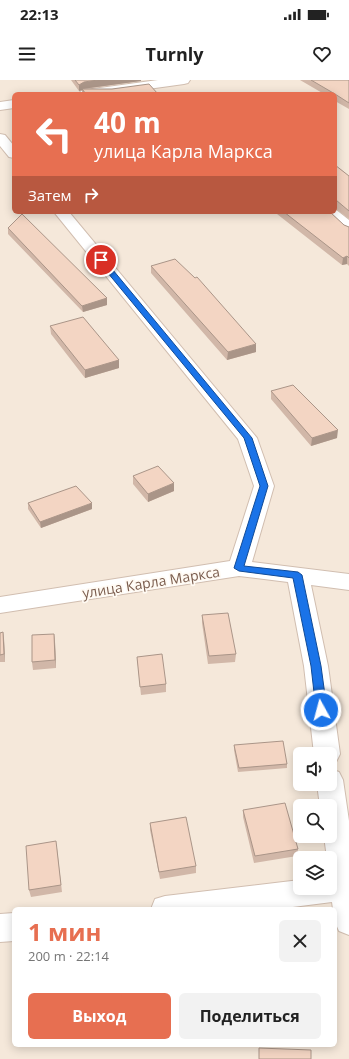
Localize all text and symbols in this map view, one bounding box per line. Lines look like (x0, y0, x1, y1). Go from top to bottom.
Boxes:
text: 22:13 (20, 4, 59, 24)
text: Turnly (146, 42, 204, 66)
icon: menu (16, 43, 38, 65)
icon: heart (311, 43, 333, 65)
text: 40 m (94, 103, 161, 141)
icon: left (28, 108, 80, 160)
text: улица Карла Маркса (94, 139, 273, 163)
icon: right (80, 184, 102, 206)
text: Затем (28, 185, 72, 205)
pin (84, 243, 118, 277)
icon: arrive (90, 249, 112, 271)
street label: улица Карла Маркса (81, 562, 221, 602)
position arrow (300, 689, 342, 731)
map controls (293, 747, 337, 895)
button: sound (293, 747, 337, 791)
button: search (293, 799, 337, 843)
button: layers (293, 851, 337, 895)
text: 1 мин (28, 915, 101, 948)
button: close (279, 920, 321, 962)
text: 200 m · 22:14 (28, 947, 109, 965)
button: Выход (28, 993, 171, 1039)
button: Поделиться (179, 993, 321, 1039)

